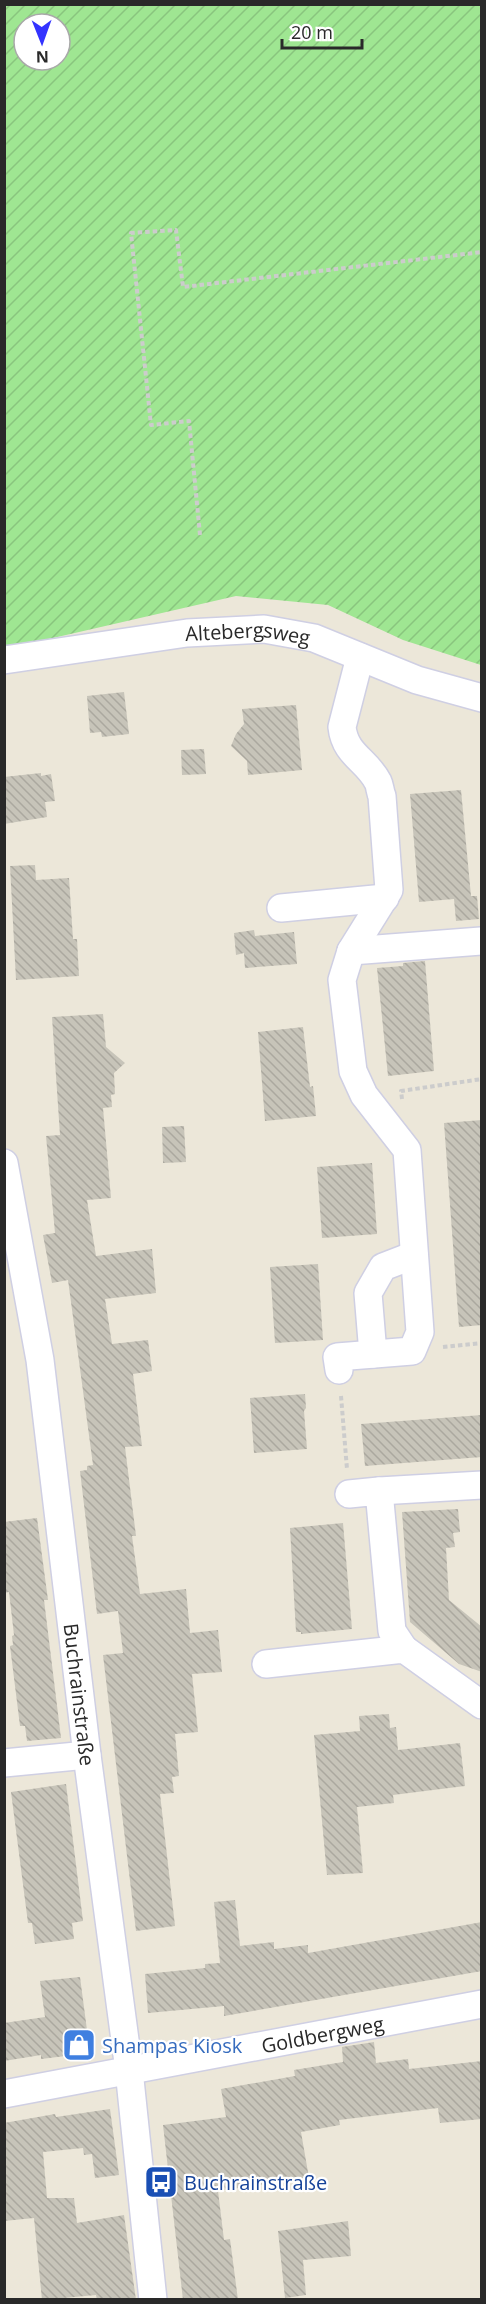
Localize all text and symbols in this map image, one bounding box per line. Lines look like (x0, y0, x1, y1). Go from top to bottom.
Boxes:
north arrow (12, 12, 72, 72)
scale bar (282, 12, 362, 50)
text: 20 m (291, 20, 333, 44)
text: N (36, 46, 49, 68)
street label: Altebergsweg (184, 616, 313, 651)
street label: Buchrainstraße (58, 1622, 102, 1767)
street label: Goldbergweg (259, 2009, 386, 2059)
shop icon: Shampas Kiosk (61, 2027, 97, 2063)
place label: Shampas Kiosk (102, 2032, 243, 2059)
bus stop icon: Buchrainstraße (143, 2164, 179, 2200)
place label: Buchrainstraße (184, 2169, 327, 2196)

